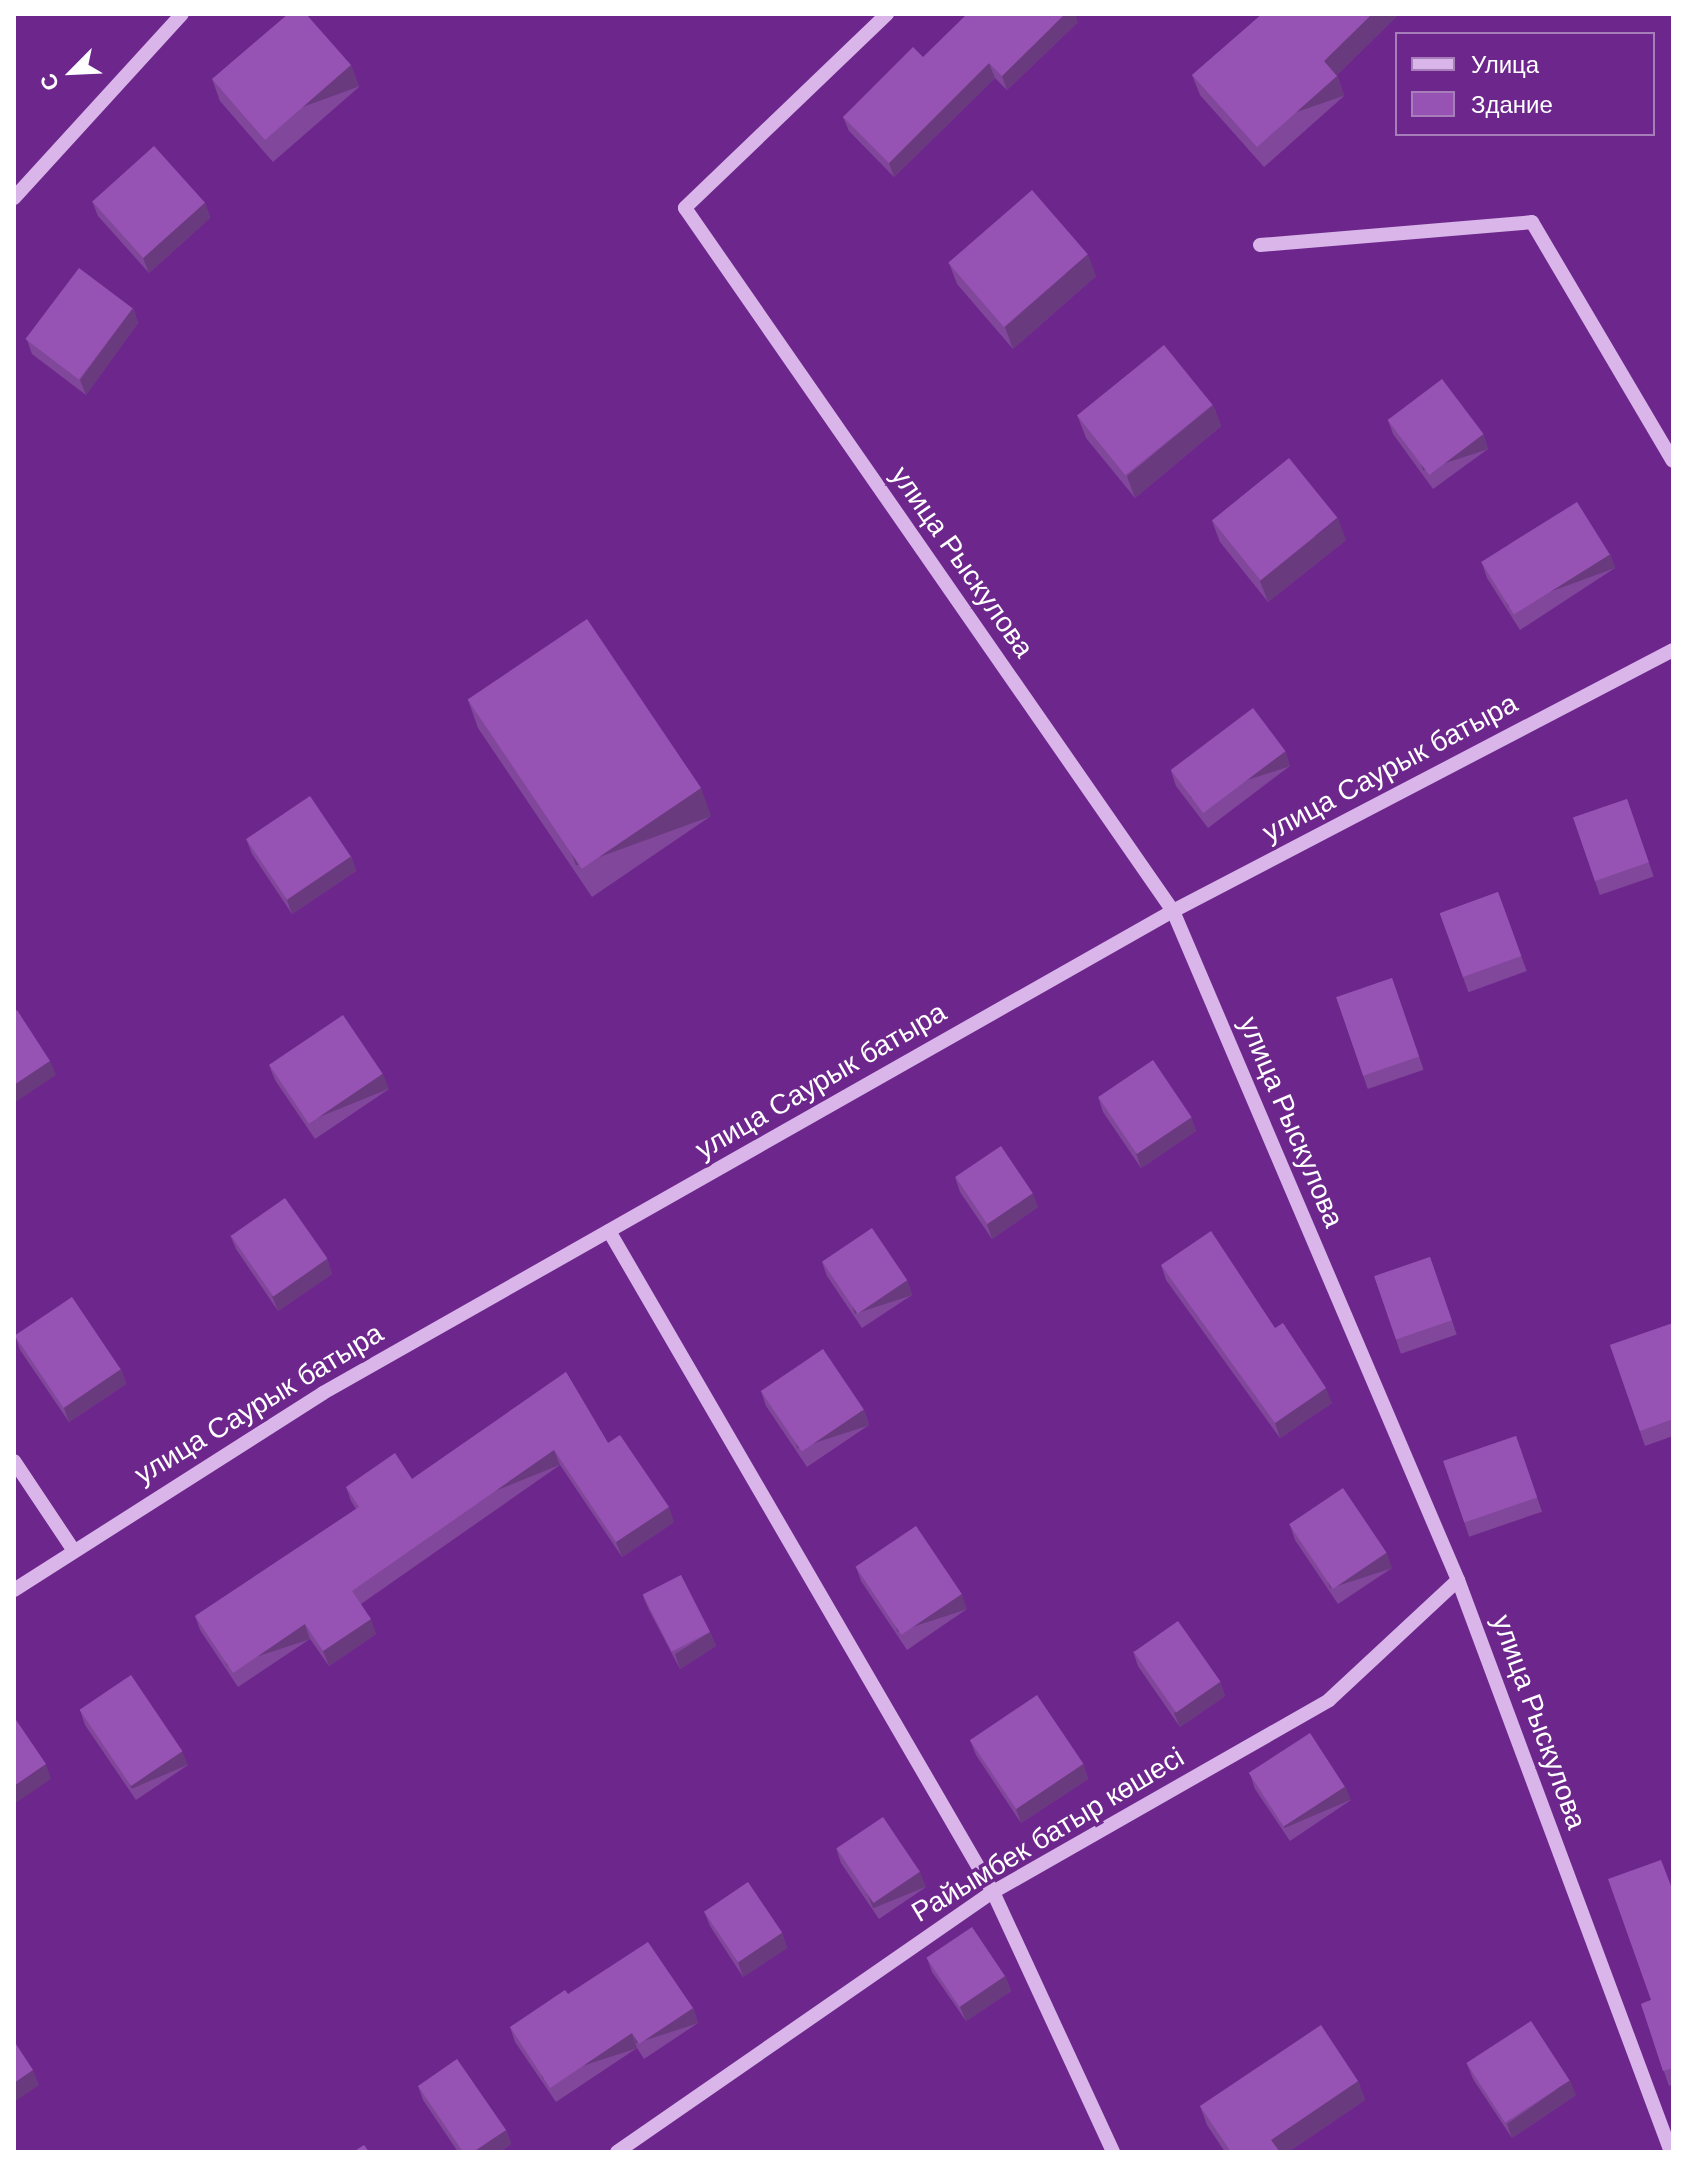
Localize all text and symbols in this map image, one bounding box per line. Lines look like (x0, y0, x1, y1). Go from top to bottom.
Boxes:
north arrow (32, 32, 112, 112)
legend (1395, 32, 1655, 136)
text: Улица (1471, 49, 1539, 80)
text: С (33, 69, 66, 95)
text: Здание (1471, 89, 1553, 120)
street label: улица Рыскулова (884, 460, 1040, 664)
street label: улица Саурык батыра (1257, 687, 1523, 849)
street label: улица Саурык батыра (690, 996, 952, 1166)
street label: улица Рыскулова (1231, 1012, 1351, 1232)
street label: улица Саурык батыра (129, 1317, 389, 1491)
street label: улица Рыскулова (1485, 1610, 1593, 1834)
street label: Райымбек батыр көшесі (906, 1740, 1190, 1930)

